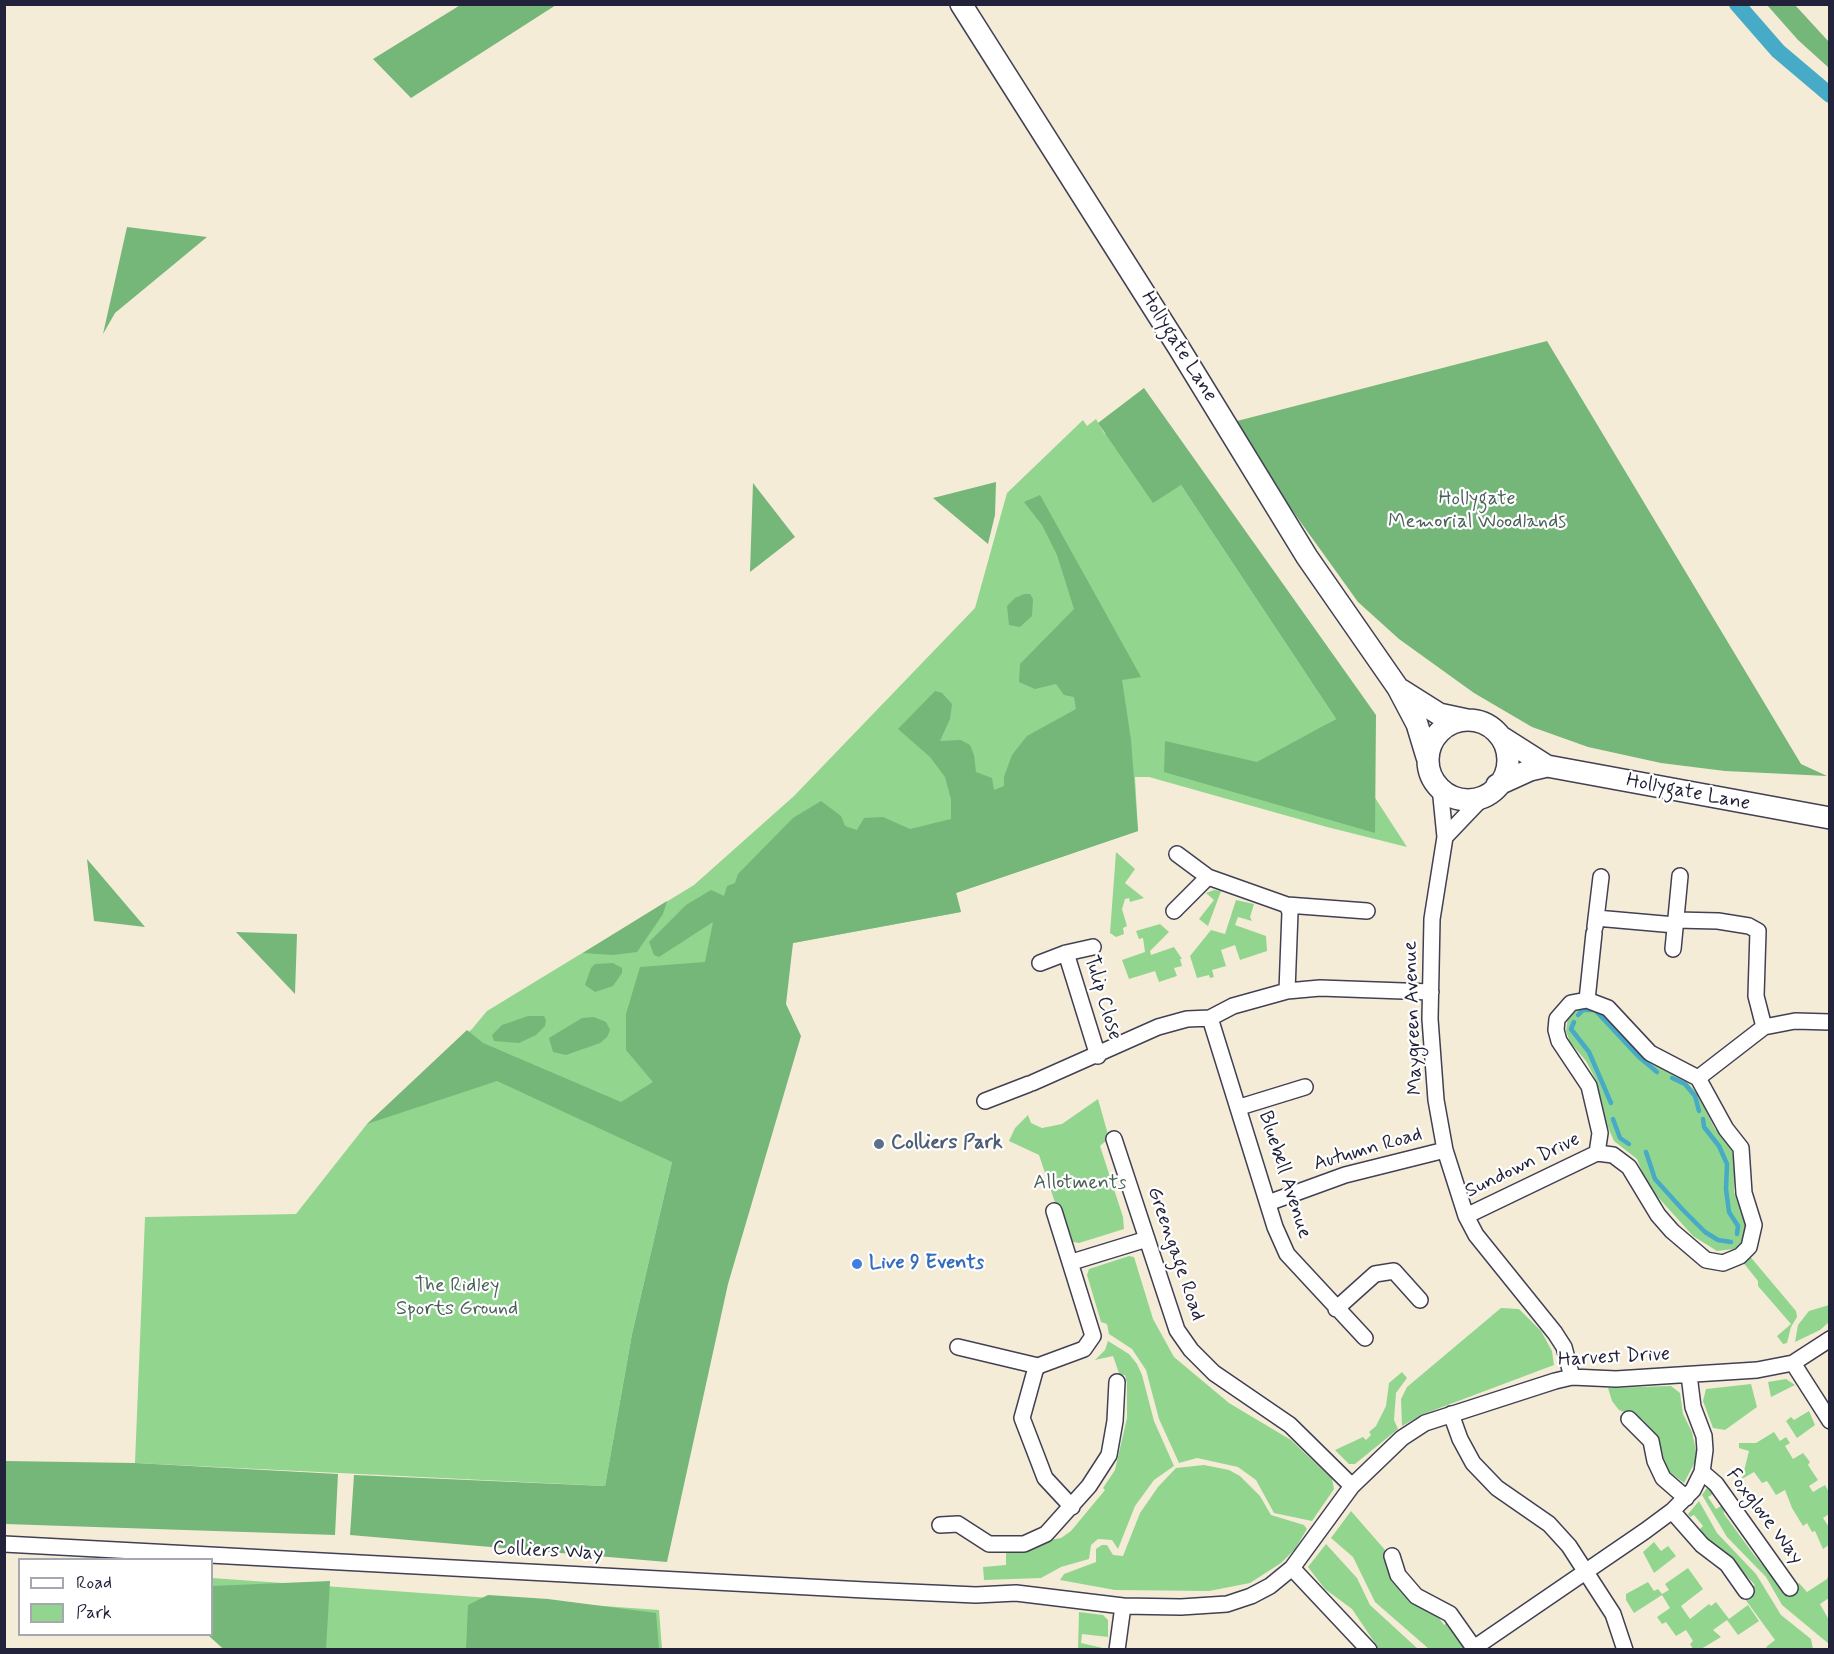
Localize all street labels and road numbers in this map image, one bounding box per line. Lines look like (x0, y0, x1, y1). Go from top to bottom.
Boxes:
street label: Hollygate Lane (1135, 287, 1221, 407)
street label: Hollygate Lane (1624, 769, 1752, 817)
street label: Maygreen Avenue (1399, 940, 1429, 1096)
street label: Tulip Close (1078, 953, 1126, 1043)
street label: Bluebell Avenue (1252, 1108, 1316, 1242)
street label: Autumn Road (1311, 1123, 1425, 1177)
street label: Sundown Drive (1462, 1128, 1584, 1204)
street label: Greengage Road (1141, 1184, 1209, 1324)
street label: Harvest Drive (1557, 1343, 1671, 1373)
street label: Foxglove Way (1720, 1464, 1808, 1570)
street label: Colliers Way (492, 1537, 604, 1567)

